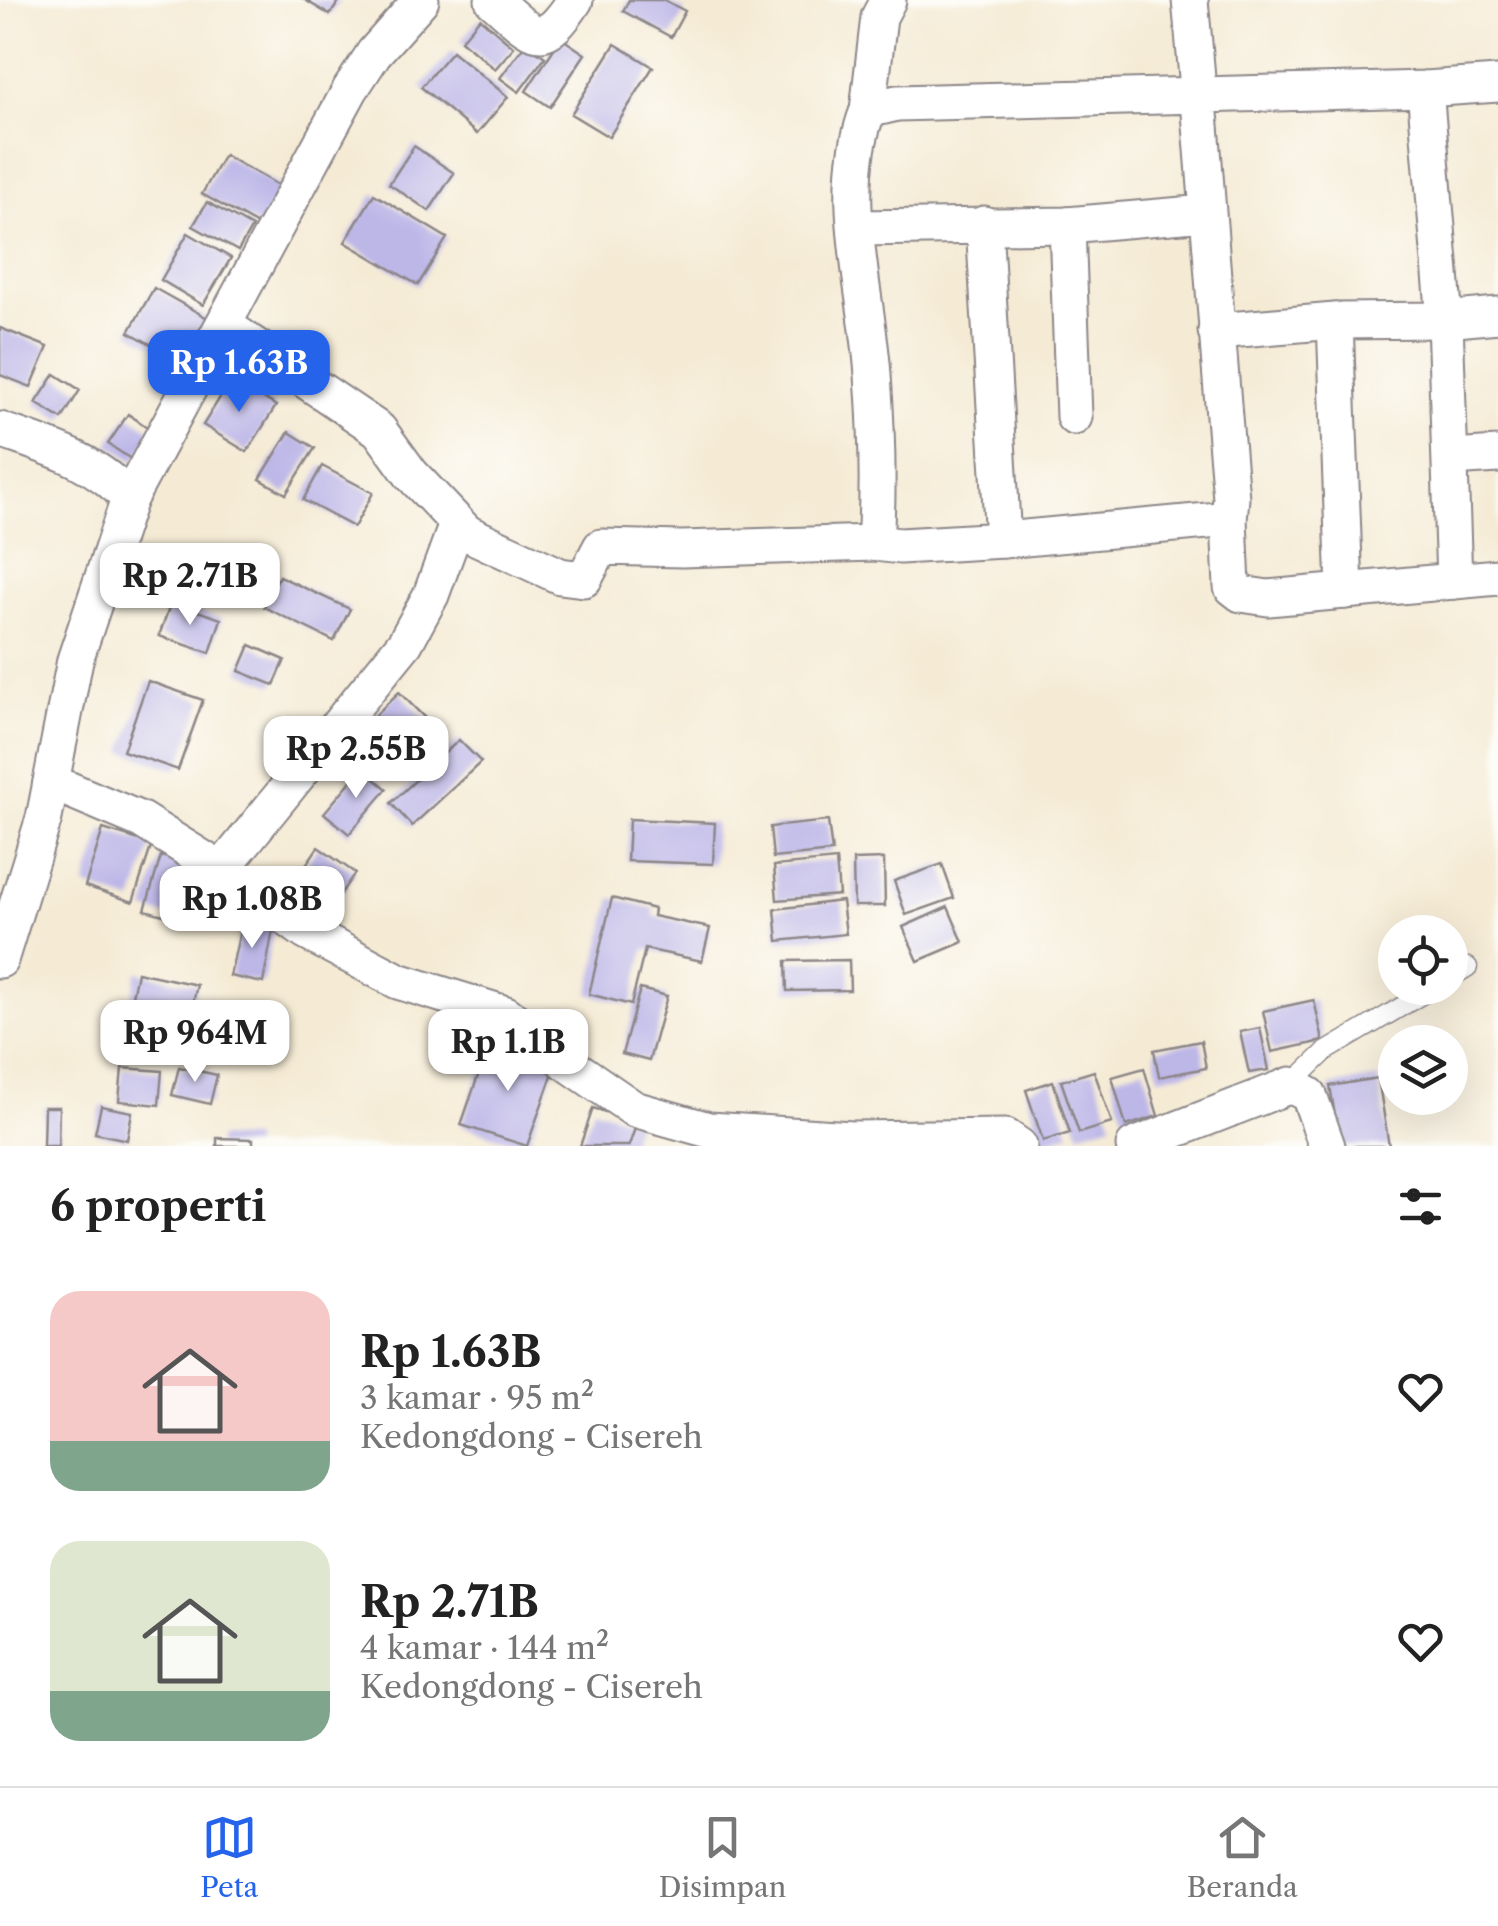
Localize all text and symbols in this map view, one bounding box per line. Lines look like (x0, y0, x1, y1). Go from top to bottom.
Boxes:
pin: Rp 1.63B (136, 330, 342, 415)
text: Rp 1.63B (170, 343, 308, 382)
pin: Rp 2.71B (87, 543, 293, 628)
text: Rp 2.71B (122, 556, 258, 595)
pin: Rp 2.55B (253, 716, 459, 801)
text: Rp 2.55B (286, 729, 426, 768)
pin: Rp 1.08B (149, 866, 355, 951)
text: Rp 1.08B (182, 879, 322, 918)
map controls (1378, 915, 1468, 1115)
button: locate (1378, 915, 1468, 1005)
pin: Rp 964M (103, 1000, 287, 1085)
pin: Rp 1.1B (416, 1009, 600, 1094)
text: Rp 964M (122, 1013, 268, 1052)
text: Rp 1.1B (450, 1022, 566, 1061)
button: layers (1378, 1025, 1468, 1115)
icon: filters (1393, 1179, 1448, 1234)
text: 6 properti (50, 1180, 266, 1232)
text: Rp 1.63B (360, 1326, 542, 1378)
icon: home (130, 1331, 250, 1451)
icon: heart (1393, 1364, 1448, 1419)
text: 3 kamar · 95 m² (360, 1378, 594, 1417)
text: Kedongdong - Cisereh (360, 1417, 703, 1456)
text: Rp 2.71B (360, 1576, 539, 1628)
icon: home (130, 1581, 250, 1701)
icon: heart (1393, 1614, 1448, 1669)
text: 4 kamar · 144 m² (360, 1628, 609, 1667)
text: Kedongdong - Cisereh (360, 1667, 703, 1706)
tab: Peta (200, 1810, 258, 1904)
tab: Disimpan (659, 1810, 786, 1904)
tab: Beranda (1187, 1810, 1298, 1904)

